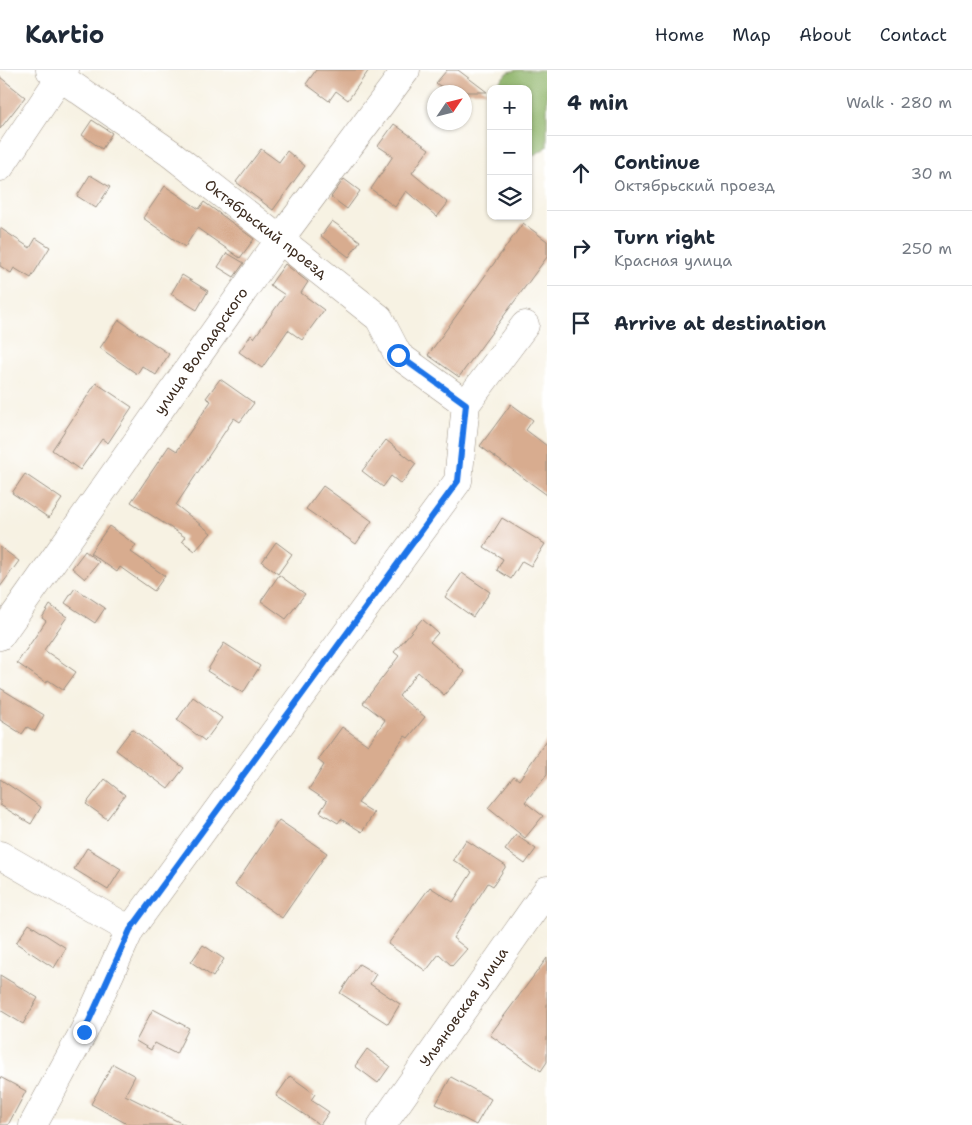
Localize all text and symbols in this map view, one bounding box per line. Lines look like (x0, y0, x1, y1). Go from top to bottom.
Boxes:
text: Kartio (25, 19, 104, 51)
text: Home (655, 23, 704, 47)
text: Map (732, 23, 771, 47)
text: About (799, 23, 852, 47)
text: Contact (880, 23, 947, 47)
north arrow (427, 85, 472, 130)
map controls (487, 85, 532, 220)
button: + (487, 85, 532, 130)
text: 4 min (567, 89, 628, 117)
text: Walk · 280 m (846, 92, 952, 113)
button: − (487, 130, 532, 175)
text: Continue (614, 150, 700, 175)
icon: ahead (567, 159, 595, 187)
text: 30 m (911, 163, 952, 184)
street label: Октябрьский проезд (200, 175, 332, 284)
button: layers (487, 175, 532, 220)
text: Октябрьский проезд (614, 175, 775, 196)
text: Turn right (614, 225, 715, 250)
icon: right (567, 234, 595, 262)
text: 250 m (901, 238, 952, 259)
text: Красная улица (614, 250, 732, 271)
street label: улица Володарского (150, 283, 252, 419)
icon: arrive (567, 309, 595, 337)
text: Arrive at destination (614, 311, 826, 336)
route start (387, 344, 410, 367)
street label: Ульяновская улица (415, 943, 513, 1071)
route end (73, 1021, 96, 1044)

